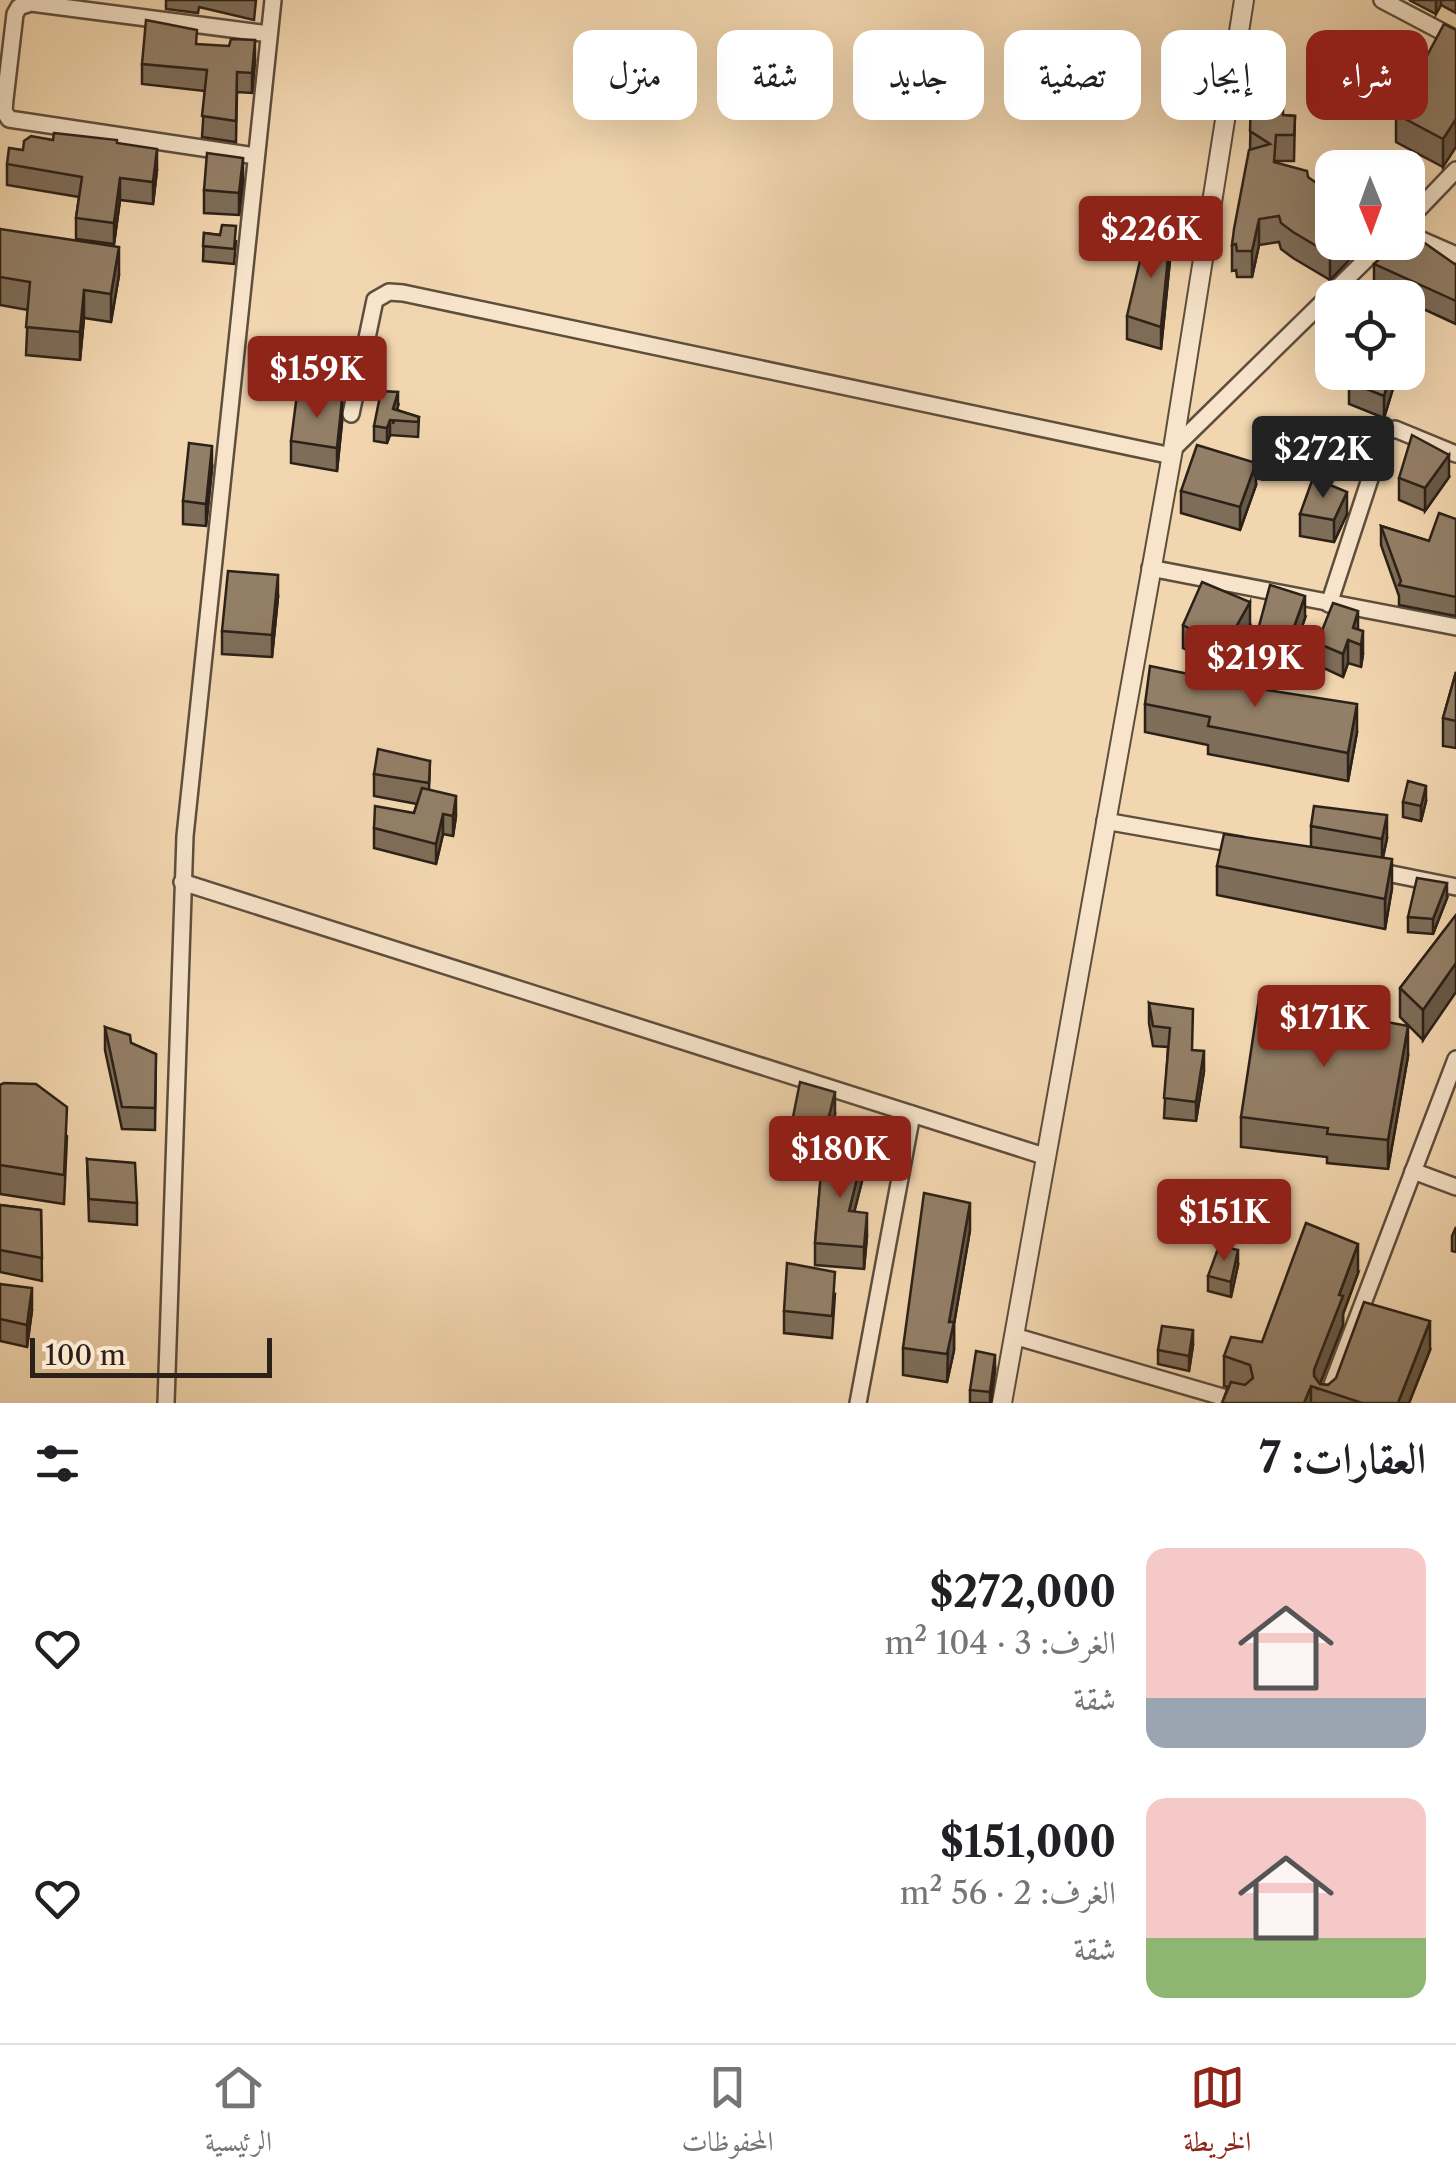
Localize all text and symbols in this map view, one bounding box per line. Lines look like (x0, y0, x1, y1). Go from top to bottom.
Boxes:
chip: منزل (573, 30, 697, 120)
chip: شقة (717, 30, 833, 120)
chip: جديد (853, 30, 984, 120)
chip: تصفية (1004, 30, 1141, 120)
chip: إيجار (1161, 30, 1286, 120)
chip: شراء (1306, 30, 1428, 120)
north arrow (1315, 150, 1425, 260)
map controls (1315, 150, 1425, 390)
pin: $226K (1081, 196, 1221, 281)
text: $226K (1101, 209, 1201, 248)
button: locate (1315, 280, 1425, 390)
pin: $159K (247, 336, 387, 421)
text: $159K (270, 349, 364, 388)
pin: $272K (1253, 416, 1393, 501)
text: $272K (1274, 429, 1372, 468)
pin: $219K (1185, 625, 1325, 710)
text: $219K (1207, 638, 1303, 677)
pin: $171K (1254, 985, 1394, 1070)
text: $171K (1280, 998, 1368, 1037)
pin: $180K (770, 1116, 910, 1201)
text: $180K (791, 1129, 889, 1168)
pin: $151K (1154, 1179, 1294, 1264)
text: $151K (1179, 1192, 1269, 1231)
scale bar (30, 1333, 272, 1378)
text: 100 m (45, 1338, 126, 1372)
text: العقارات: 7 (1259, 1432, 1426, 1484)
icon: filters (30, 1436, 85, 1491)
text: $272,000 (930, 1566, 1116, 1618)
icon: home (1226, 1588, 1346, 1708)
icon: heart (30, 1621, 85, 1676)
text: الغرف: 3 · 104 m² (884, 1623, 1116, 1662)
text: شقة (1074, 1679, 1116, 1718)
text: $151,000 (940, 1816, 1116, 1868)
icon: home (1226, 1838, 1346, 1958)
icon: heart (30, 1871, 85, 1926)
text: الغرف: 2 · 56 m² (900, 1873, 1116, 1912)
text: شقة (1074, 1929, 1116, 1968)
tab: الرئيسية (205, 2060, 272, 2169)
tab: المحفوظات (681, 2060, 774, 2169)
tab: الخريطة (1183, 2060, 1251, 2169)

